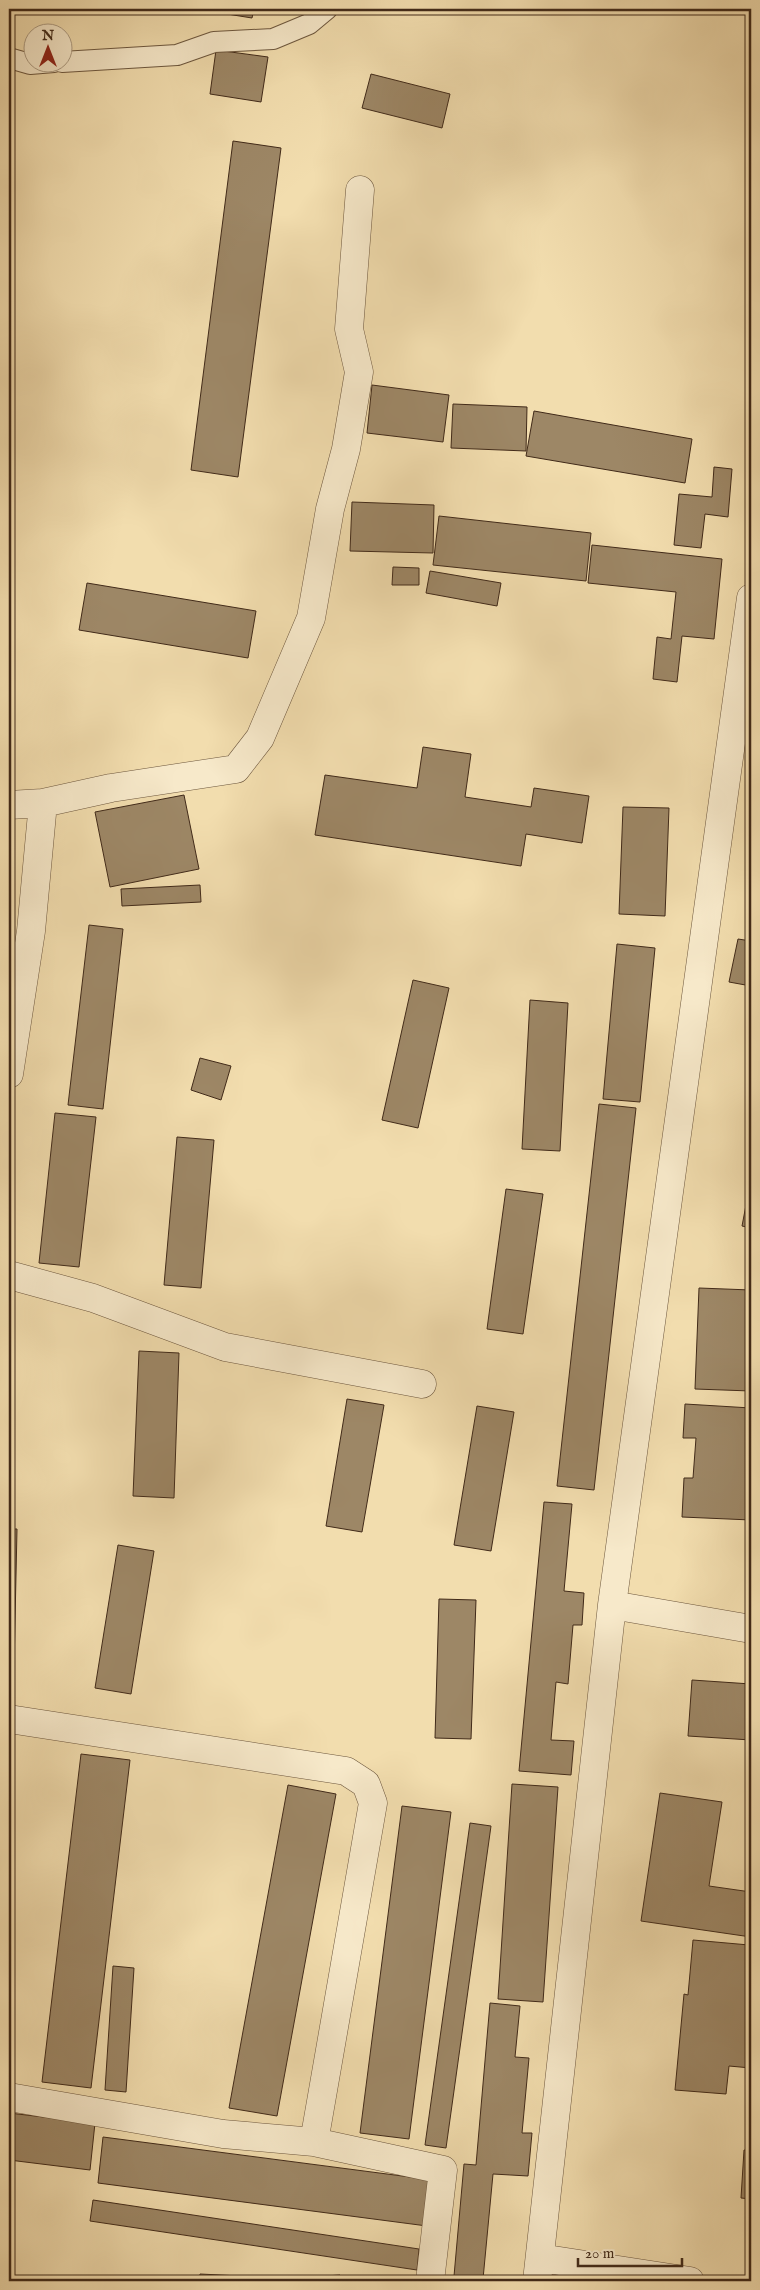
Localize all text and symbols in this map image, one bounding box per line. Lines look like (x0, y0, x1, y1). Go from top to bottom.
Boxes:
north arrow (22, 22, 72, 72)
text: N (41, 27, 54, 45)
scale bar (578, 2235, 681, 2267)
text: 20 m (585, 2244, 615, 2263)

